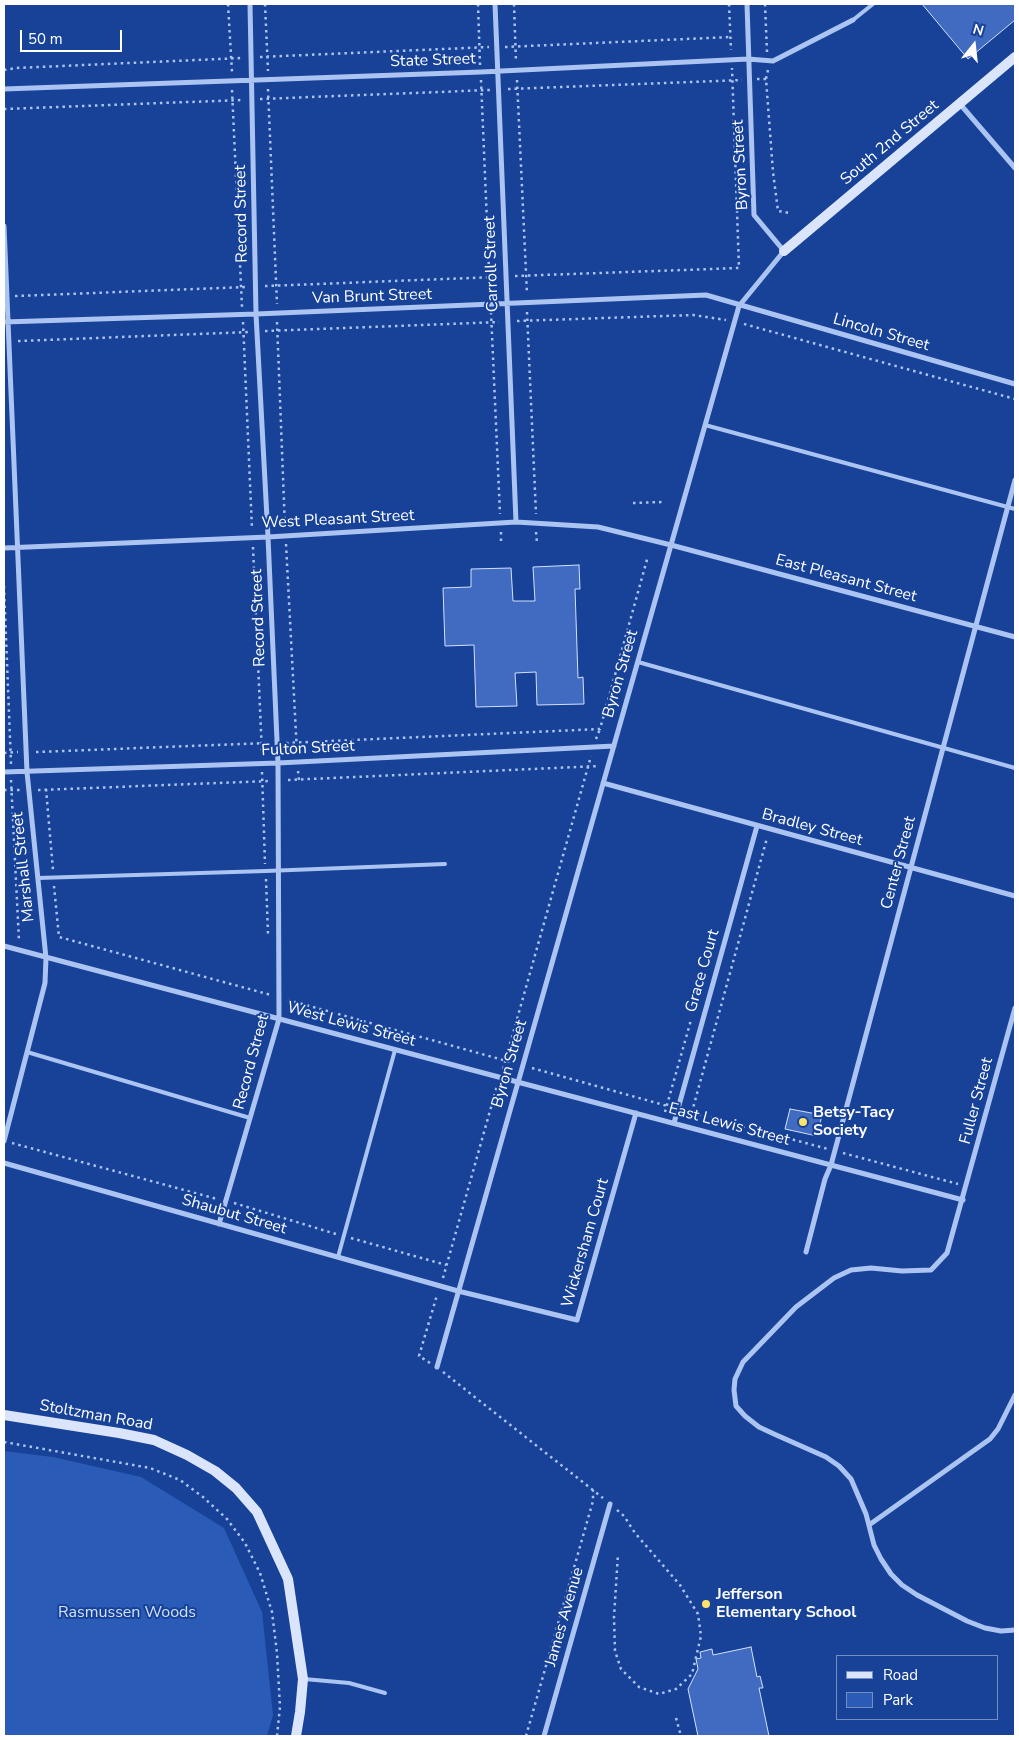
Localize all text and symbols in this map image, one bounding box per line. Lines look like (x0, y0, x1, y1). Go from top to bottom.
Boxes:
scale bar (22, 20, 125, 52)
north arrow (949, 20, 999, 70)
text: N (971, 20, 986, 41)
text: 50 m (28, 29, 63, 49)
street label: State Street (390, 50, 476, 72)
street label: South 2nd Street (837, 96, 943, 190)
street label: Byron Street (729, 119, 753, 211)
street label: Record Street (232, 165, 252, 263)
street label: Carroll Street (481, 215, 503, 313)
street label: Van Brunt Street (312, 285, 432, 309)
street label: Lincoln Street (831, 310, 931, 356)
street label: West Pleasant Street (261, 506, 415, 534)
street label: East Pleasant Street (773, 551, 919, 607)
street label: Record Street (248, 569, 270, 667)
street label: Byron Street (599, 628, 643, 720)
street label: Fulton Street (261, 737, 355, 761)
street label: Bradley Street (760, 805, 864, 851)
street label: Marshall Street (9, 811, 39, 923)
street label: Center Street (877, 814, 921, 912)
street label: Grace Court (682, 927, 724, 1015)
street label: West Lewis Street (285, 999, 417, 1051)
street label: Record Street (230, 1012, 274, 1112)
street label: Byron Street (488, 1018, 532, 1110)
street label: Fuller Street (956, 1056, 998, 1146)
street label: East Lewis Street (666, 1100, 792, 1150)
place label: Betsy-Tacy Society (813, 1103, 894, 1141)
marker: Betsy-Tacy Society (797, 1116, 809, 1128)
street label: Wickersham Court (558, 1176, 614, 1310)
street label: Shaubut Street (179, 1191, 289, 1239)
street label: Stoltzman Road (38, 1397, 154, 1435)
street label: James Avenue (542, 1565, 588, 1669)
place label: Jefferson Elementary School (716, 1585, 856, 1623)
marker: Jefferson Elementary School (700, 1598, 712, 1610)
park label: Rasmussen Woods (58, 1603, 196, 1623)
legend (836, 1655, 999, 1720)
text: Road (883, 1665, 918, 1685)
text: Park (883, 1690, 913, 1710)

